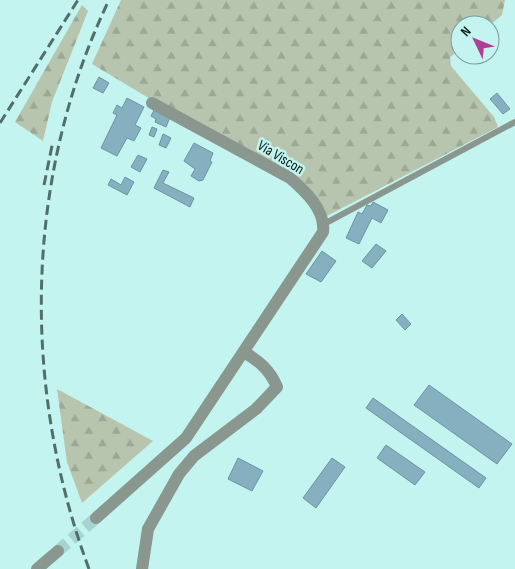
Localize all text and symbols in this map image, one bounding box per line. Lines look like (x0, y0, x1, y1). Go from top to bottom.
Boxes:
north arrow (450, 15, 500, 65)
text: N (457, 23, 475, 40)
street label: Via Viscon (254, 136, 308, 179)

